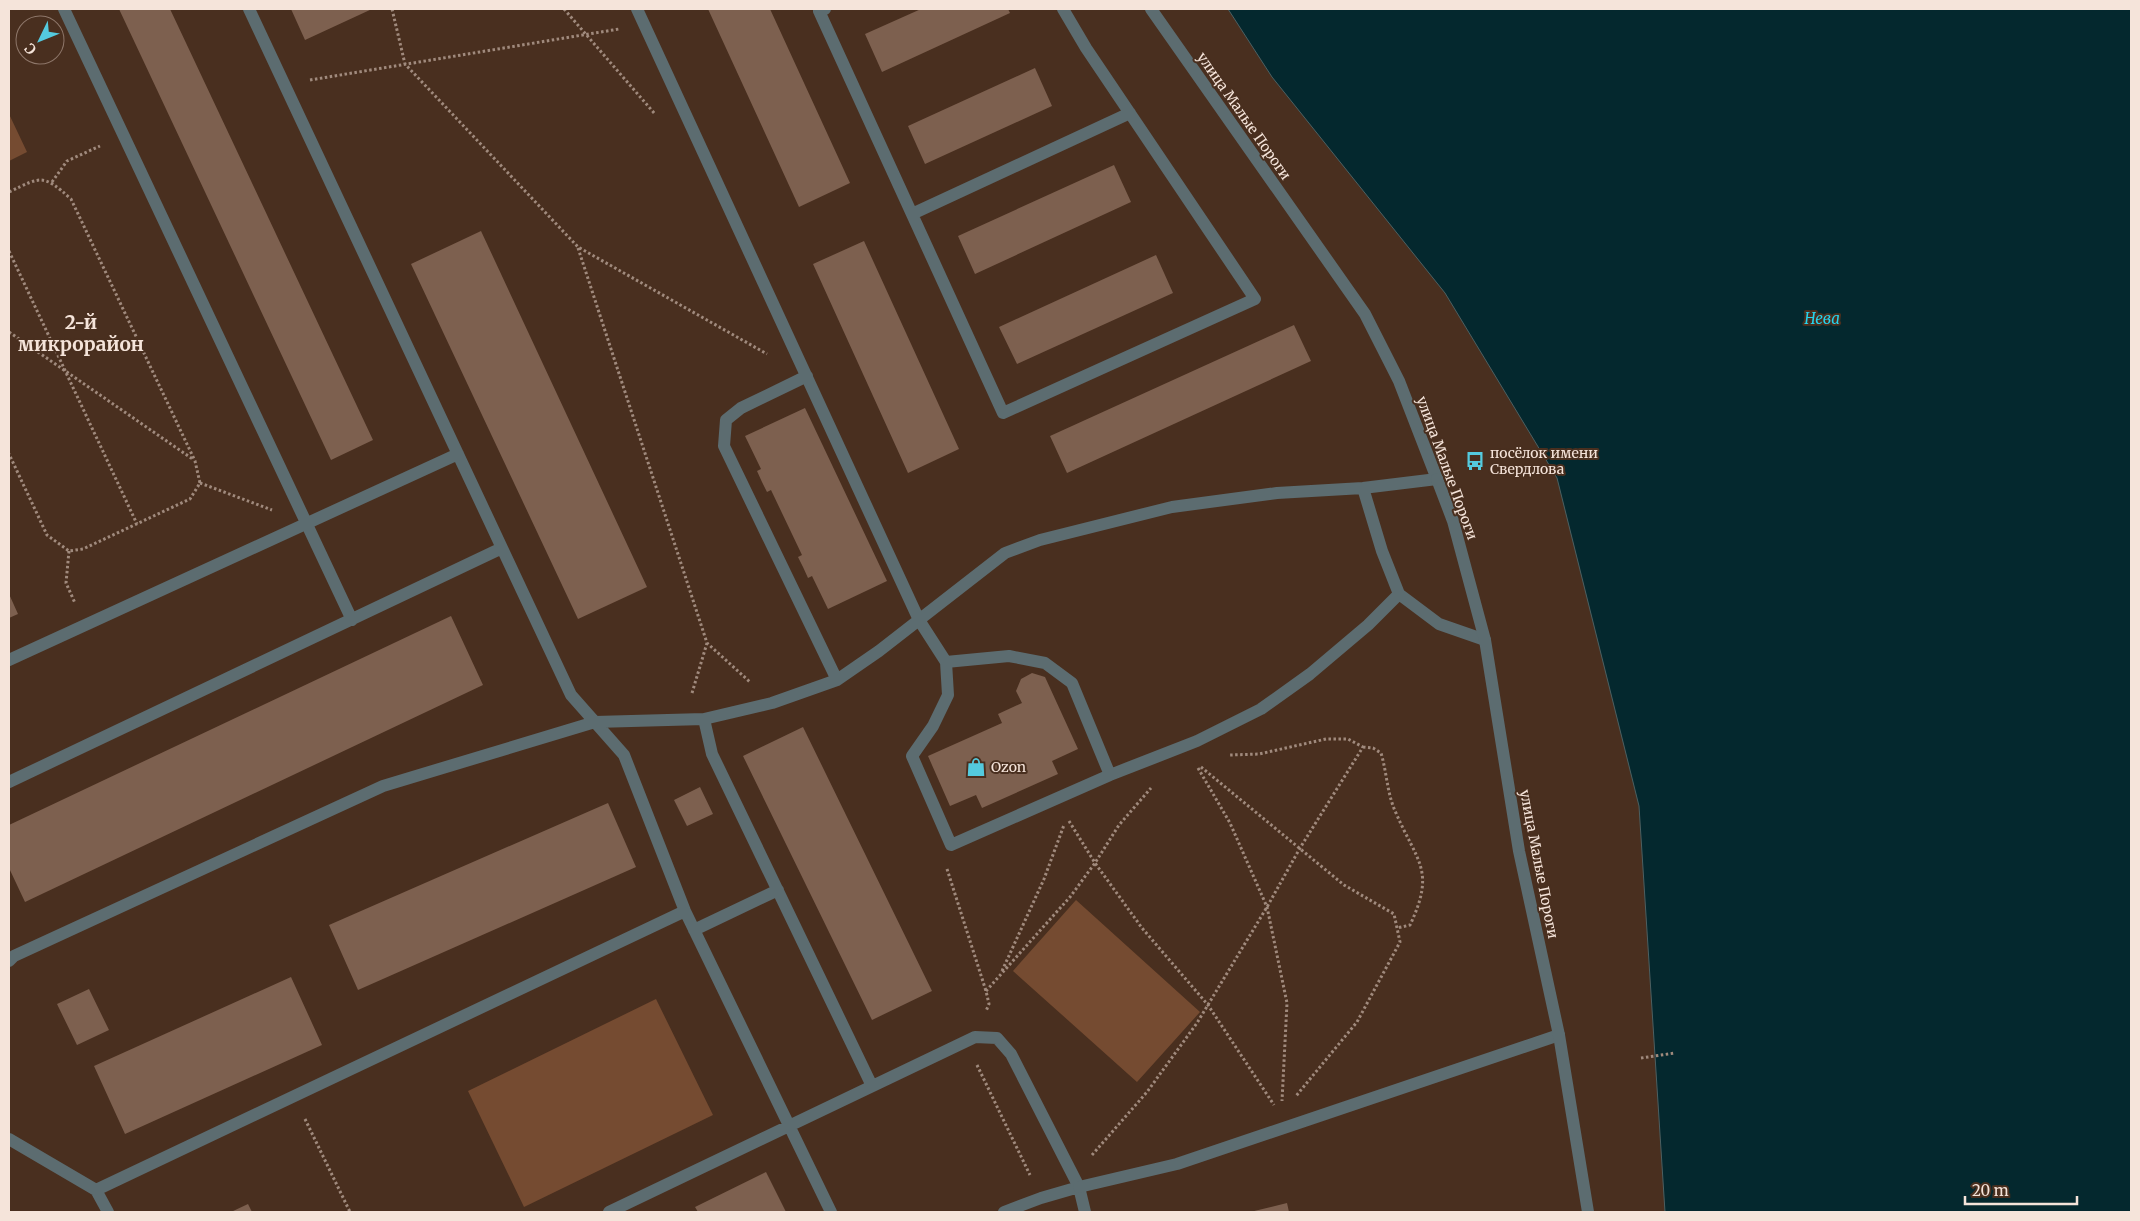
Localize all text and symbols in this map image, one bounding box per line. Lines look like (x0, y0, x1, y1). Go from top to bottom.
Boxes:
north arrow (15, 15, 65, 65)
text: С (21, 39, 40, 58)
street label: улица Малые Пороги (1193, 49, 1295, 183)
water label: Нева (1804, 309, 1840, 328)
district label: 2-й микрорайон (18, 310, 144, 356)
street label: улица Малые Пороги (1413, 394, 1481, 543)
place label: посёлок имени Свердлова (1490, 444, 1598, 478)
bus stop icon: посёлок имени Свердлова (1464, 450, 1486, 472)
shop icon: Ozon (965, 756, 987, 778)
place label: Ozon (991, 758, 1026, 776)
street label: улица Малые Пороги (1516, 788, 1562, 940)
scale bar (1965, 1174, 2078, 1206)
text: 20 m (1972, 1181, 2009, 1200)

